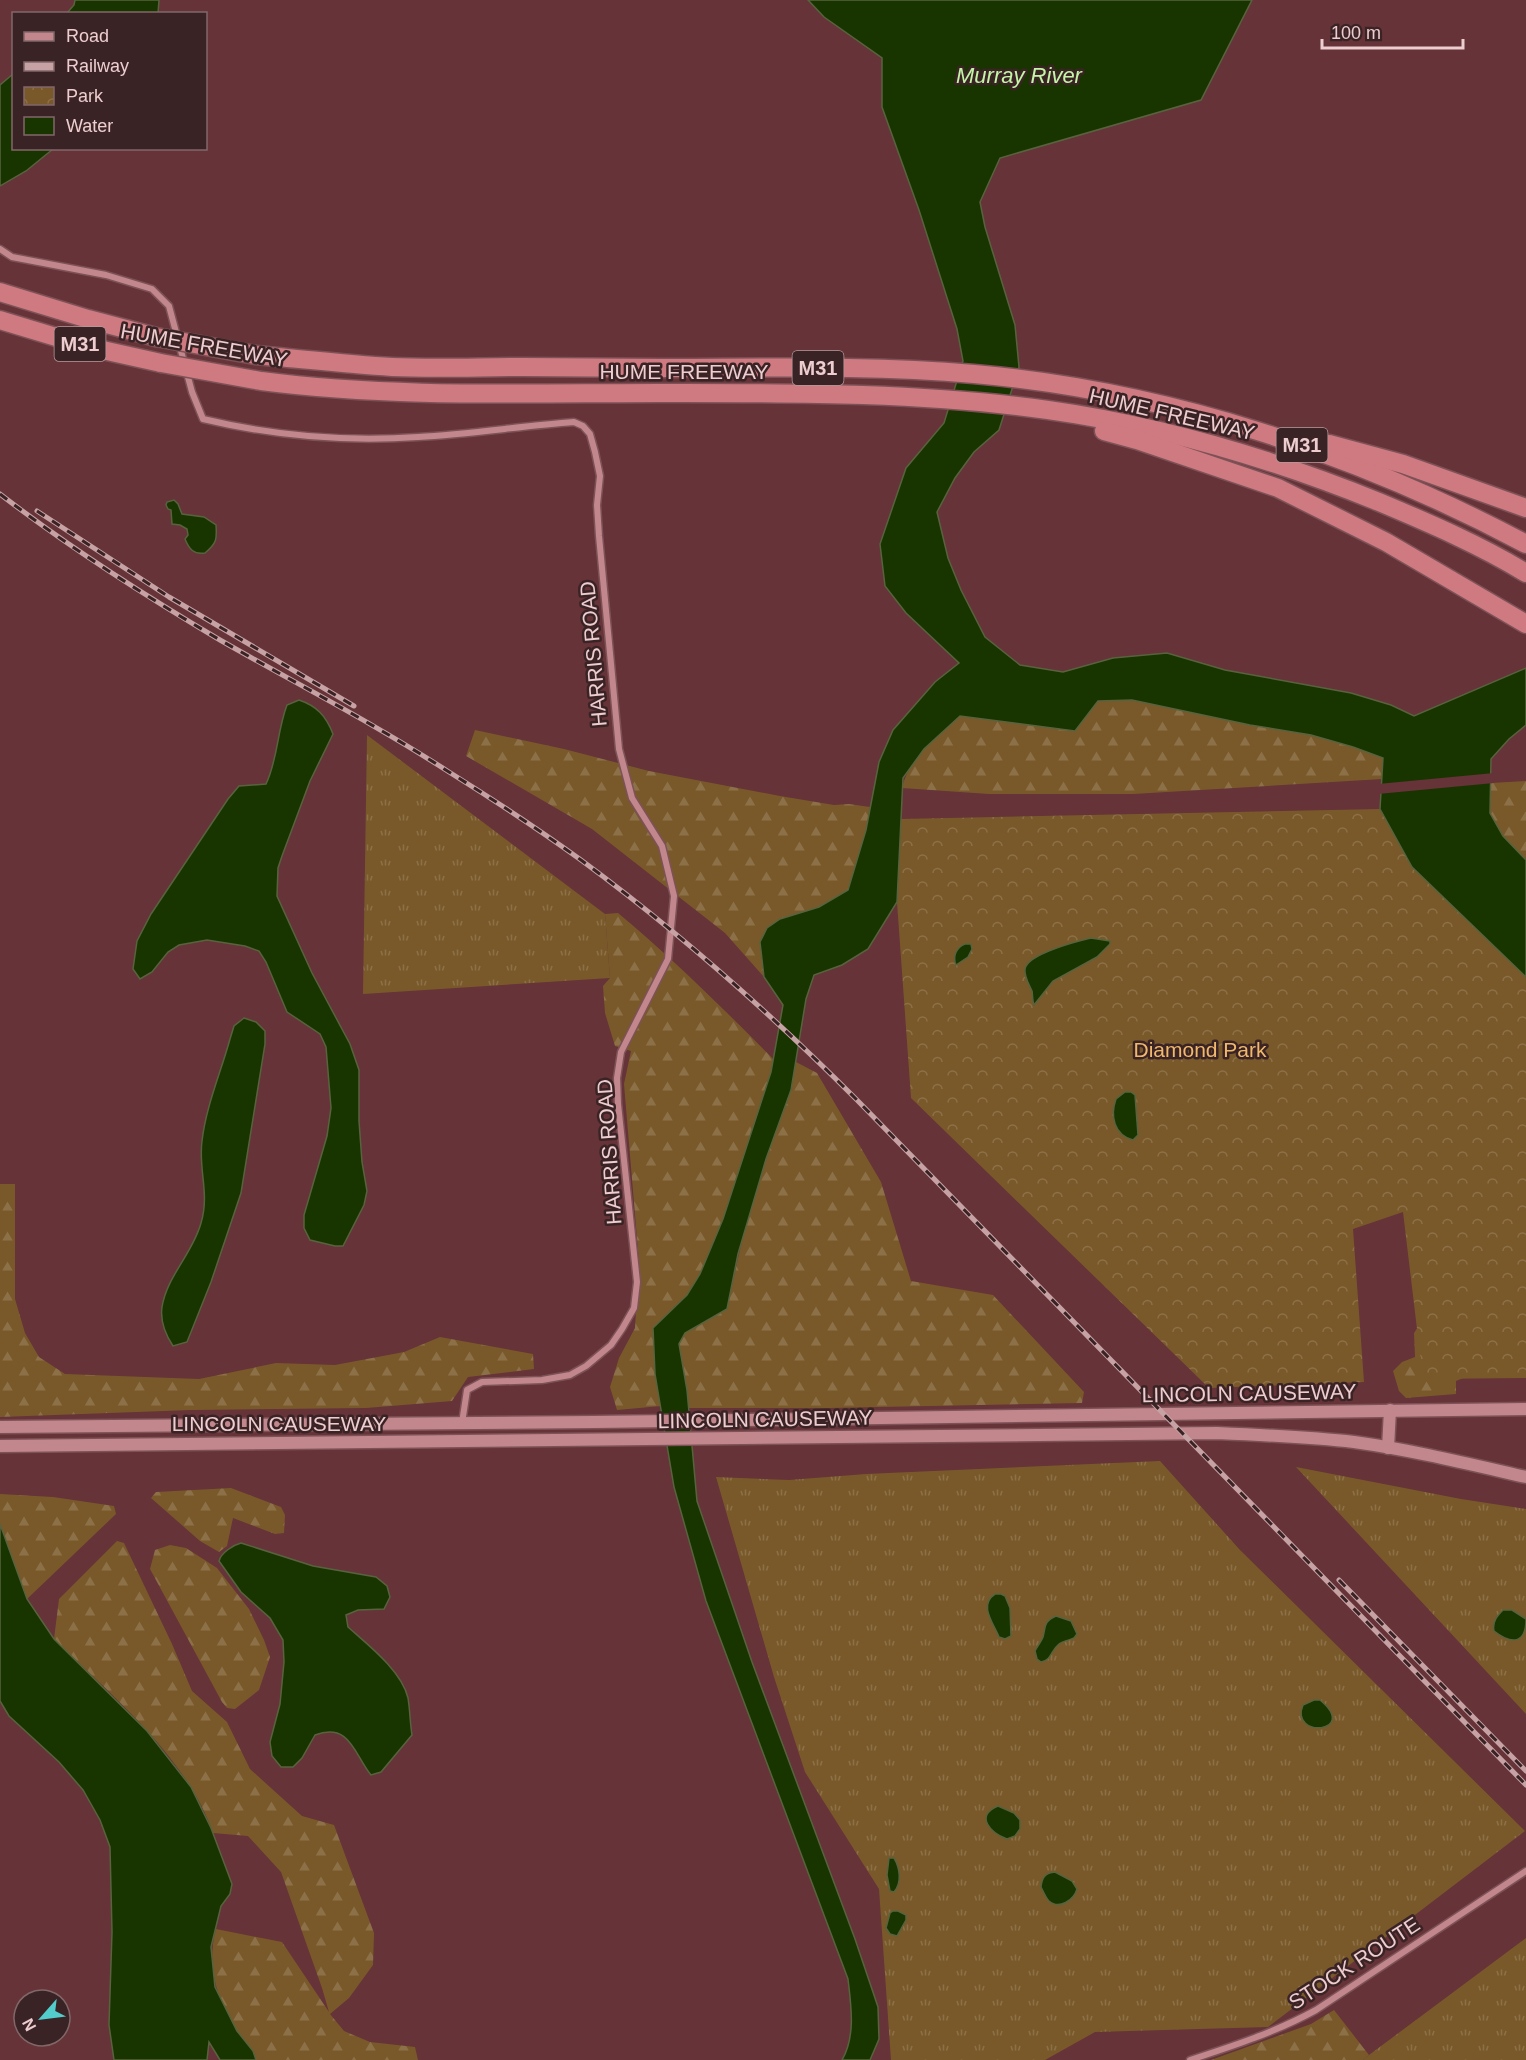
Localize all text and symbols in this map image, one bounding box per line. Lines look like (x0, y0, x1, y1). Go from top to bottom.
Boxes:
legend (12, 12, 207, 150)
scale bar (1322, 12, 1463, 50)
text: 100 m (1331, 23, 1381, 43)
text: Road (66, 26, 109, 46)
text: Railway (66, 56, 129, 76)
water label: Murray River (956, 63, 1084, 88)
text: Park (66, 86, 104, 106)
text: Water (66, 116, 113, 136)
street label: HUME FREEWAY (119, 319, 289, 371)
road number: M31 (54, 327, 106, 361)
road number: M31 (792, 351, 844, 385)
street label: HUME FREEWAY (599, 360, 769, 383)
street label: HUME FREEWAY (1087, 384, 1257, 444)
road number: M31 (1276, 428, 1328, 462)
street label: HARRIS ROAD (575, 580, 611, 728)
park label: Diamond Park (1133, 1038, 1267, 1061)
street label: HARRIS ROAD (592, 1078, 626, 1226)
street label: LINCOLN CAUSEWAY (1141, 1380, 1357, 1406)
street label: LINCOLN CAUSEWAY (657, 1406, 873, 1432)
street label: LINCOLN CAUSEWAY (172, 1412, 386, 1435)
street label: STOCK ROUTE (1284, 1912, 1424, 2014)
north arrow (12, 1988, 72, 2048)
text: N (19, 2016, 39, 2034)

